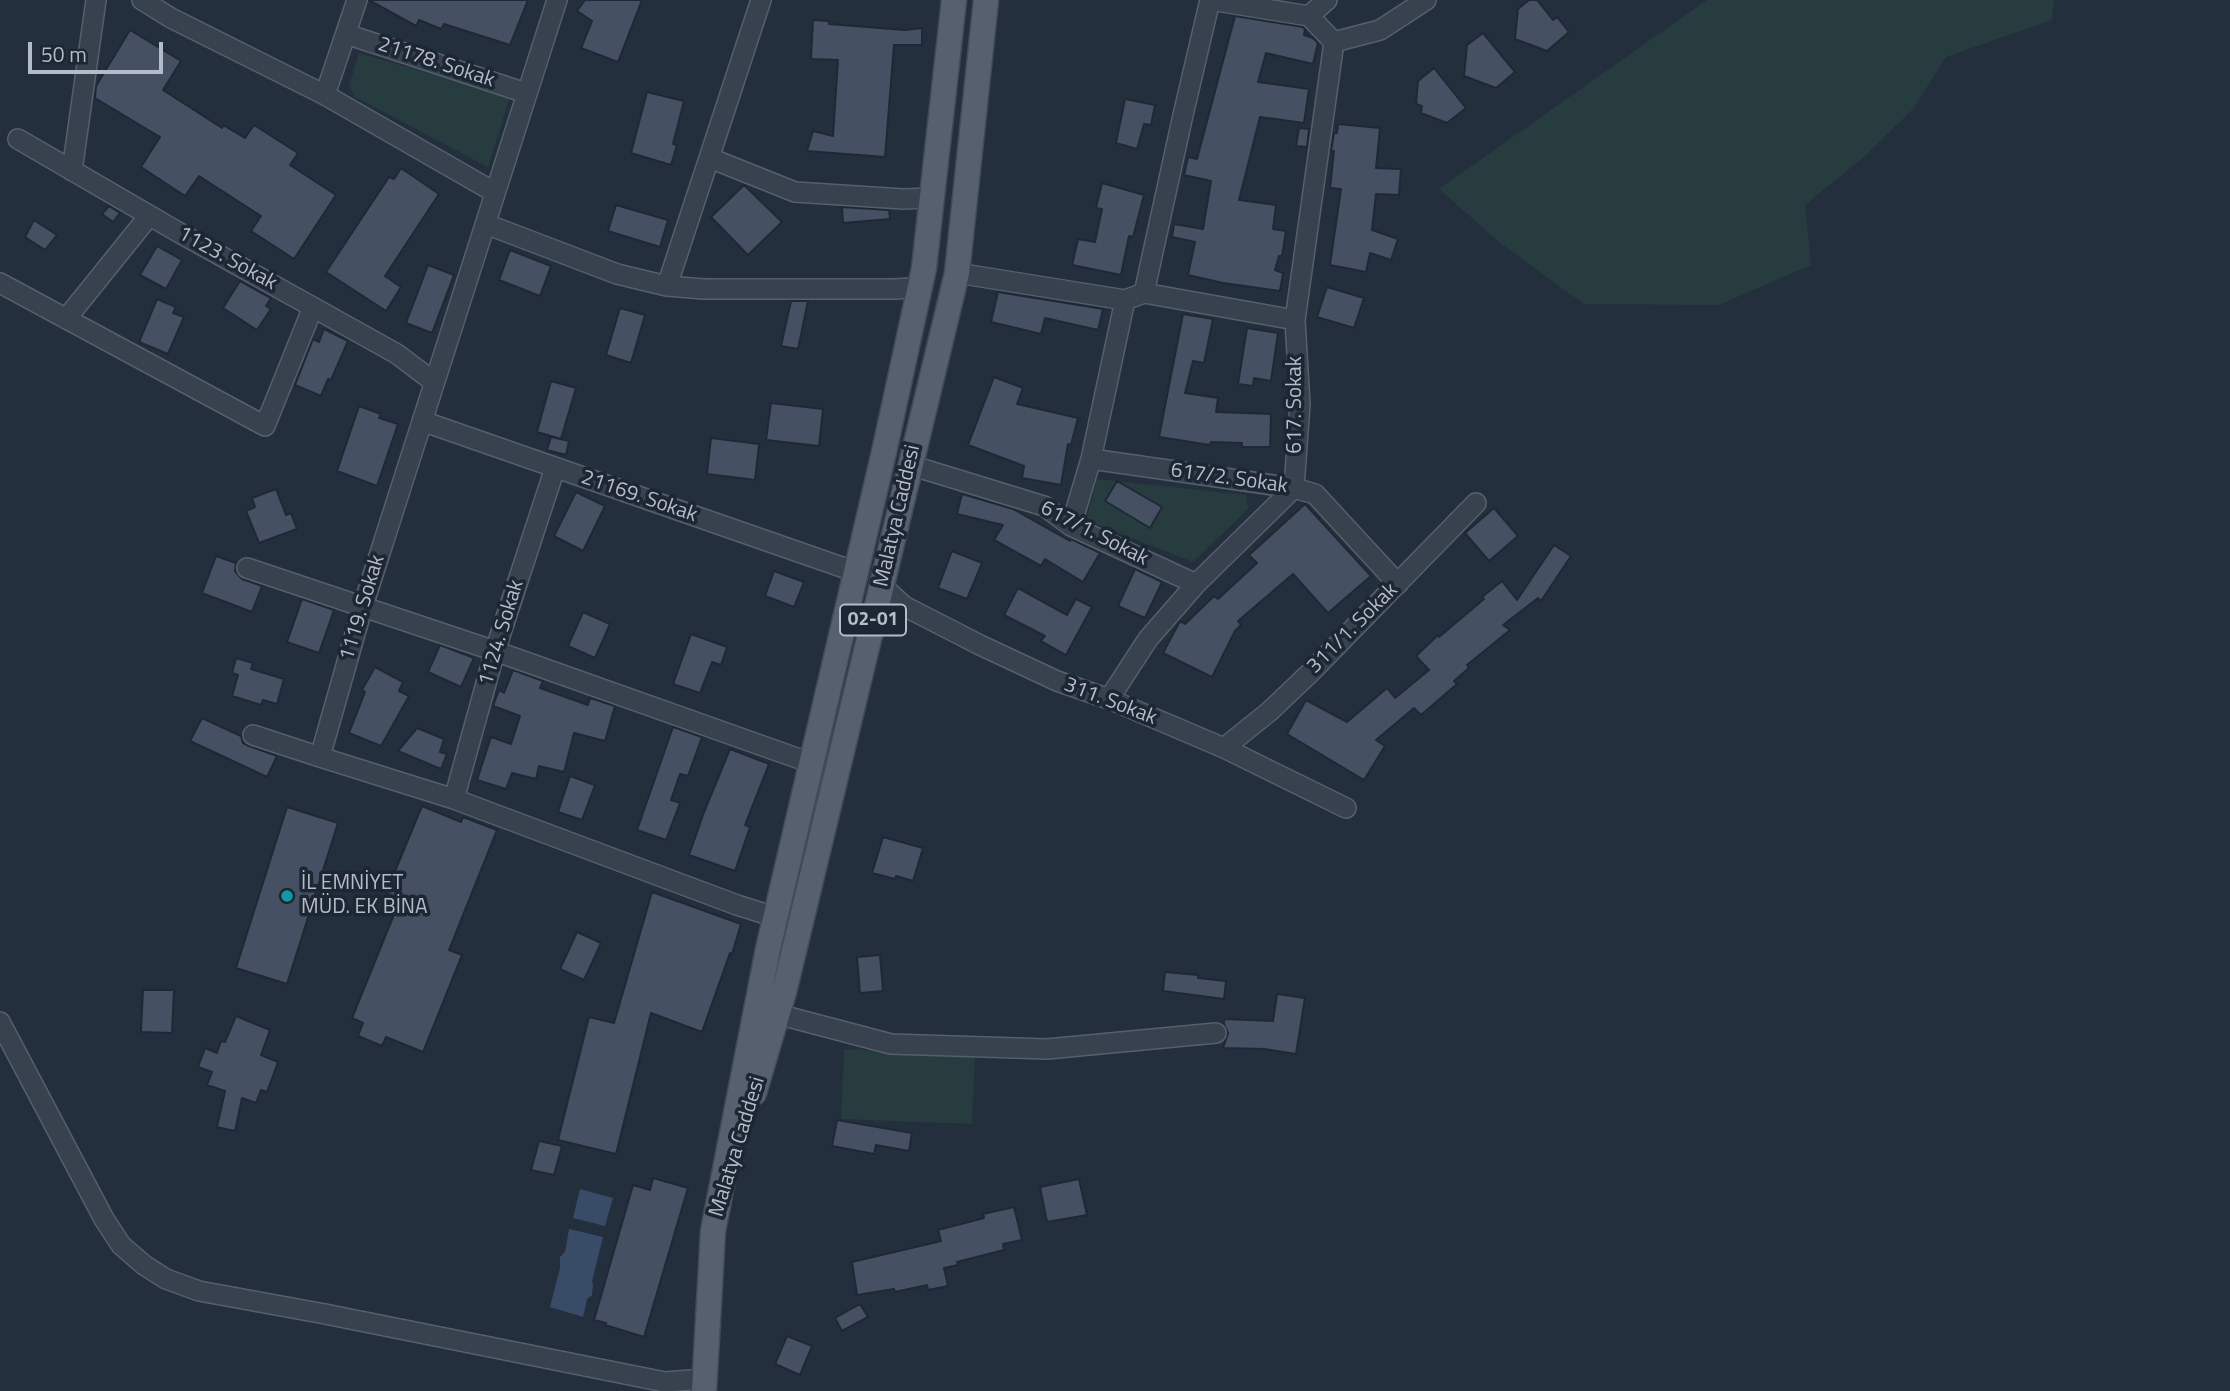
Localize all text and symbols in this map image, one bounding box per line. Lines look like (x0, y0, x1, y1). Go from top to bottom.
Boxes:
scale bar (32, 28, 166, 72)
street label: 21178. Sokak (375, 32, 497, 94)
text: 50 m (41, 38, 87, 70)
street label: 1123. Sokak (173, 221, 281, 297)
street label: 617. Sokak (1283, 356, 1309, 454)
street label: Malatya Caddesi (869, 442, 927, 590)
street label: 617/2. Sokak (1169, 458, 1289, 500)
street label: 21169. Sokak (578, 465, 700, 529)
street label: 617/1. Sokak (1036, 496, 1152, 572)
street label: 1119. Sokak (335, 552, 391, 664)
street label: 1124. Sokak (474, 577, 530, 689)
street label: 311/1. Sokak (1302, 578, 1404, 680)
road number: 02-01 (840, 604, 906, 636)
street label: 311. Sokak (1060, 673, 1160, 731)
place label: İL EMNİYET MÜD. EK BİNA (301, 871, 428, 921)
marker: İL EMNİYET MÜD. EK BİNA (279, 888, 295, 904)
street label: Malatya Caddesi (705, 1074, 771, 1220)

